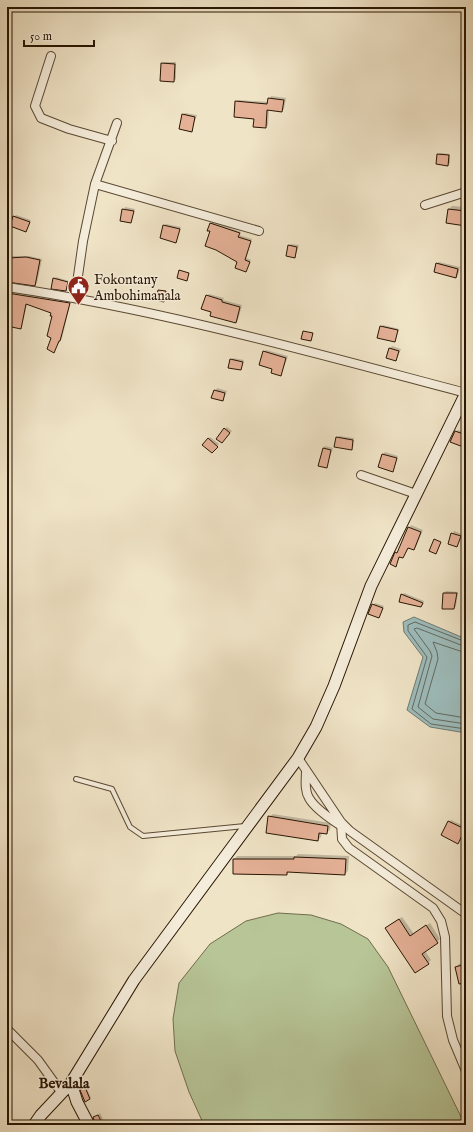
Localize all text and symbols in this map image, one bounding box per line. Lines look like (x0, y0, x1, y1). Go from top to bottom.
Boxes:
scale bar (24, 22, 94, 48)
text: 50 m (30, 29, 52, 44)
place label: Fokontany Ambohimanala (93, 271, 182, 305)
public building icon: Fokontany Ambohimanala (65, 274, 91, 307)
district label: Bevalala (38, 1074, 90, 1093)

